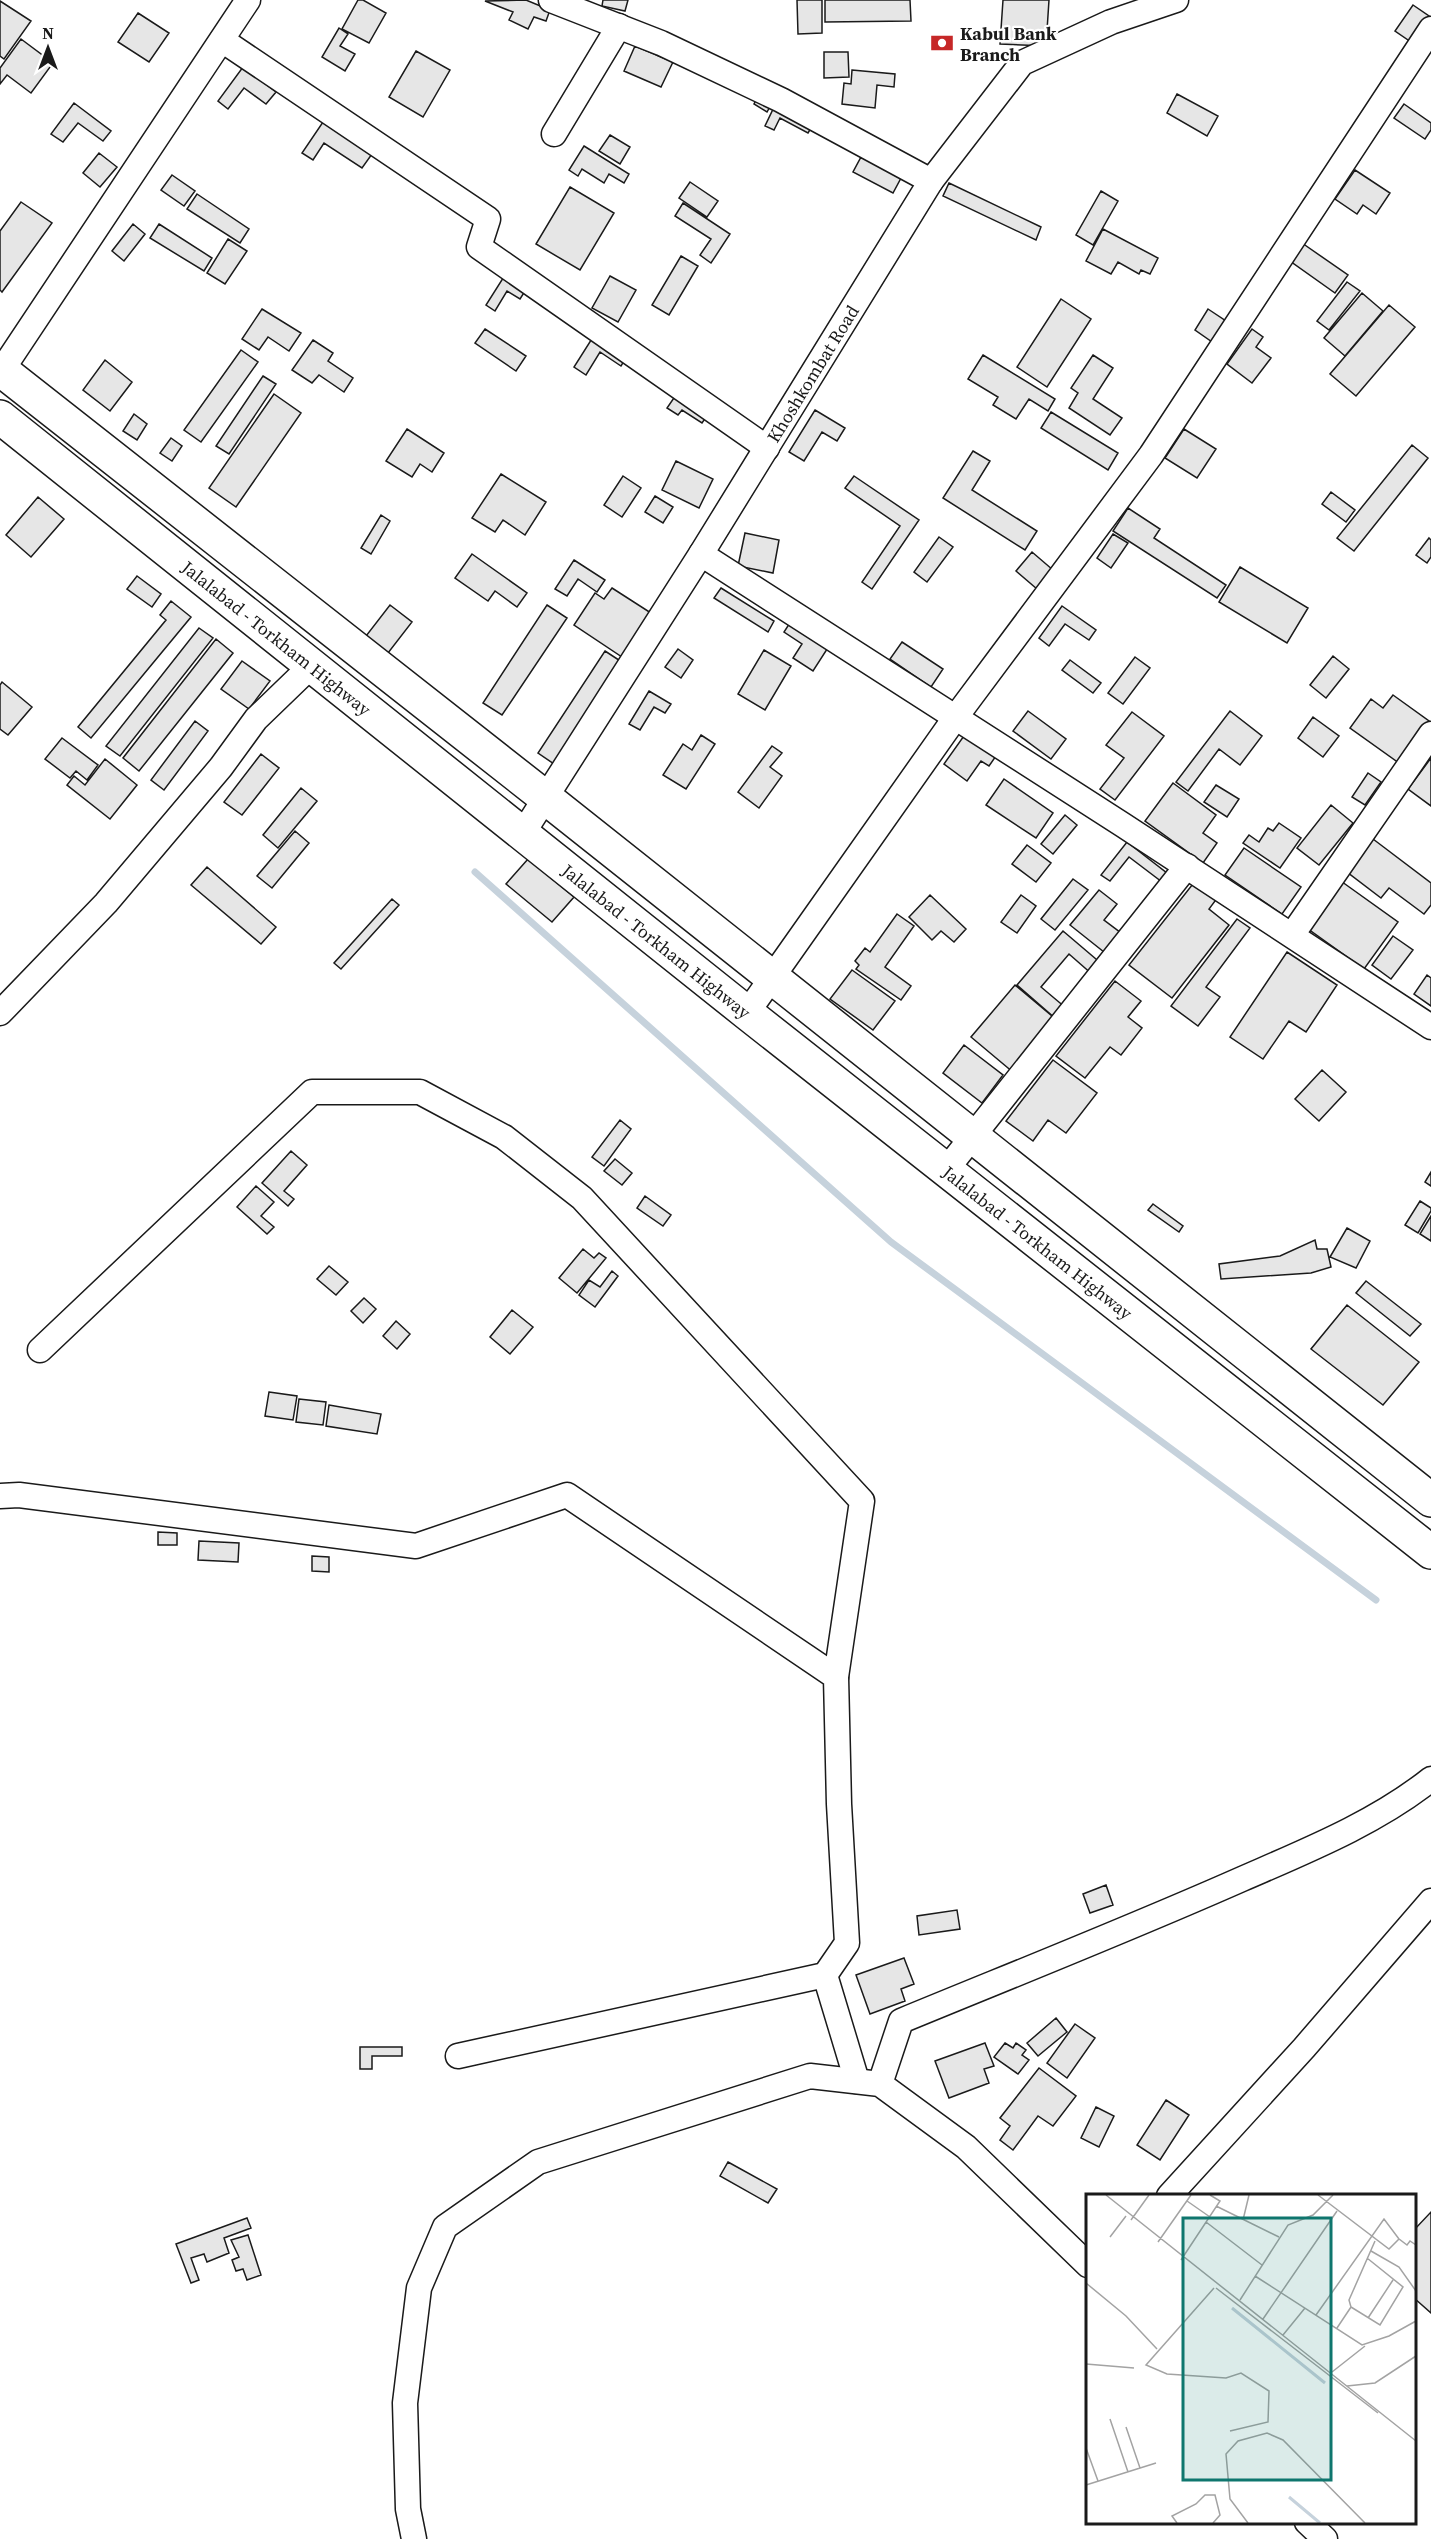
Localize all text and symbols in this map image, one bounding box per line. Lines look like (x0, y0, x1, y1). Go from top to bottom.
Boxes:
north arrow (18, 18, 78, 78)
place label: Kabul Bank Branch (960, 21, 1057, 67)
text: N (42, 22, 54, 44)
bank icon: Kabul Bank Branch (929, 30, 955, 56)
street label: Khoshkombat Road (760, 300, 864, 447)
street label: Jalalabad - Torkham Highway (176, 554, 377, 721)
street label: Jalalabad - Torkham Highway (556, 857, 757, 1025)
street label: Jalalabad - Torkham Highway (937, 1159, 1139, 1325)
inset map (1086, 2194, 1416, 2524)

